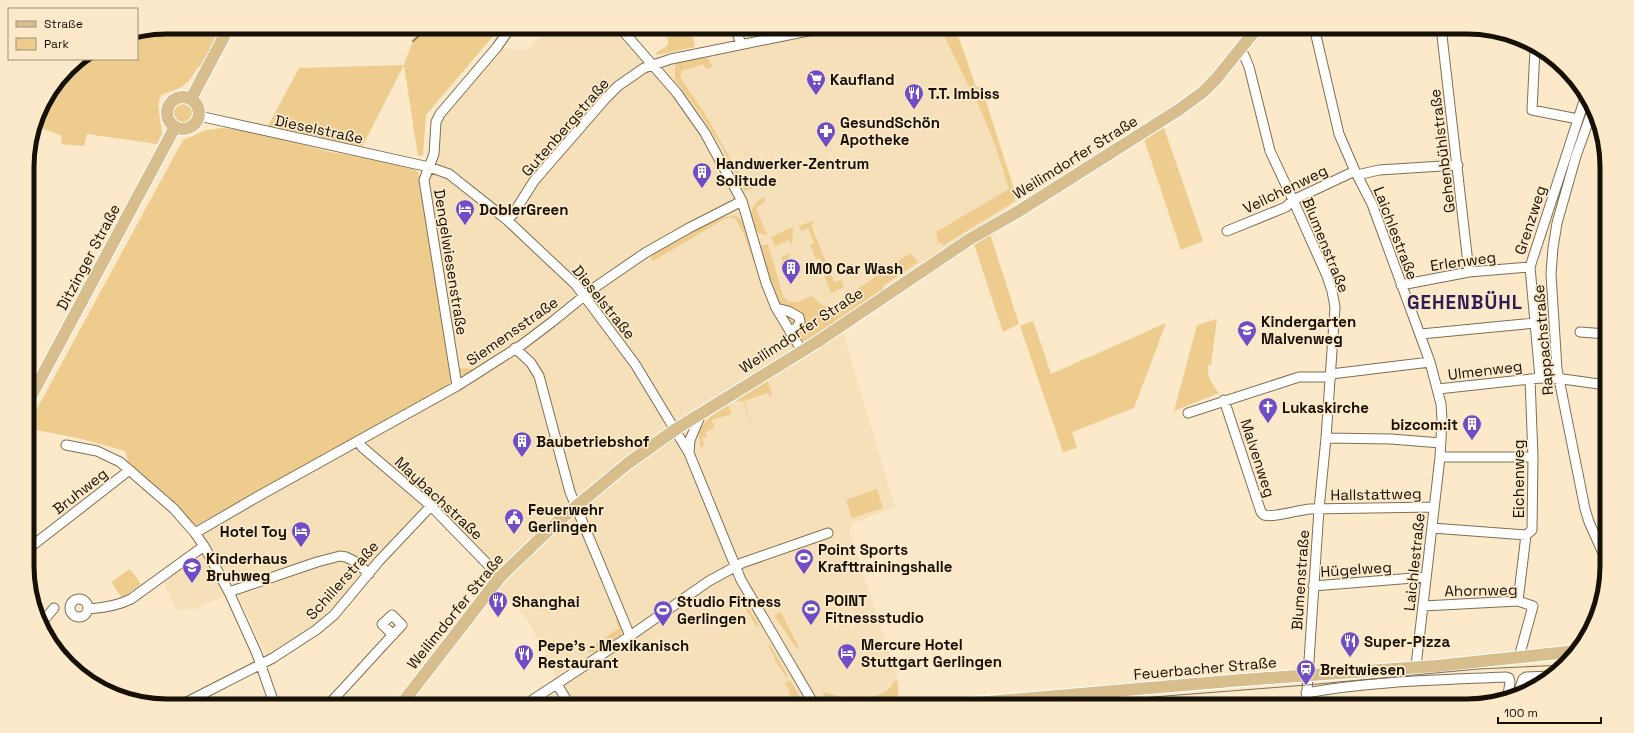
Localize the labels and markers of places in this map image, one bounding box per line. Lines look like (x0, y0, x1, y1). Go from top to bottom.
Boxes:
supermarket icon: Kaufland (805, 68, 827, 96)
place label: Kaufland (830, 70, 895, 89)
restaurant icon: T.T. Imbiss (903, 82, 925, 110)
place label: T.T. Imbiss (928, 84, 1000, 103)
place label: GesundSchön Apotheke (840, 113, 940, 149)
pharmacy icon: GesundSchön Apotheke (815, 120, 837, 148)
place label: Handwerker-Zentrum Solitude (716, 154, 869, 190)
building icon: Handwerker-Zentrum Solitude (691, 161, 713, 189)
hotel icon: DoblerGreen (454, 198, 476, 226)
place label: DoblerGreen (479, 200, 568, 219)
building icon: IMO Car Wash (780, 257, 802, 285)
place label: IMO Car Wash (805, 259, 903, 278)
place label: Kindergarten Malvenweg (1261, 312, 1356, 348)
school or university icon: Kindergarten Malvenweg (1236, 319, 1258, 347)
church icon: Lukaskirche (1257, 396, 1279, 424)
place label: Lukaskirche (1282, 398, 1369, 417)
building icon: bizcom:it (1461, 413, 1483, 441)
place label: bizcom:it (1391, 415, 1458, 434)
building icon: Baubetriebshof (511, 430, 533, 458)
place label: Baubetriebshof (536, 432, 650, 451)
place label: Feuerwehr Gerlingen (528, 500, 604, 536)
public building icon: Feuerwehr Gerlingen (503, 507, 525, 535)
hotel icon: Hotel Toy (290, 520, 312, 548)
place label: Hotel Toy (220, 522, 287, 541)
place label: Point Sports Krafttrainingshalle (818, 540, 953, 576)
sports icon: Point Sports Krafttrainingshalle (793, 547, 815, 575)
place label: Kinderhaus Bruhweg (206, 549, 288, 585)
school or university icon: Kinderhaus Bruhweg (181, 556, 203, 584)
restaurant icon: Shanghai (487, 590, 509, 618)
place label: POINT Fitnessstudio (825, 591, 924, 627)
place label: Shanghai (512, 592, 580, 611)
place label: Studio Fitness Gerlingen (677, 592, 781, 628)
sports icon: POINT Fitnessstudio (800, 598, 822, 626)
sports icon: Studio Fitness Gerlingen (652, 599, 674, 627)
restaurant icon: Super-Pizza (1339, 630, 1361, 658)
place label: Super-Pizza (1364, 632, 1450, 651)
place label: Mercure Hotel Stuttgart Gerlingen (861, 635, 1002, 671)
place label: Pepe's - Mexikanisch Restaurant (538, 636, 689, 672)
hotel icon: Mercure Hotel Stuttgart Gerlingen (836, 642, 858, 670)
restaurant icon: Pepe's - Mexikanisch Restaurant (513, 643, 535, 671)
station icon: Breitwiesen (1295, 658, 1317, 686)
place label: Breitwiesen (1320, 660, 1405, 679)

